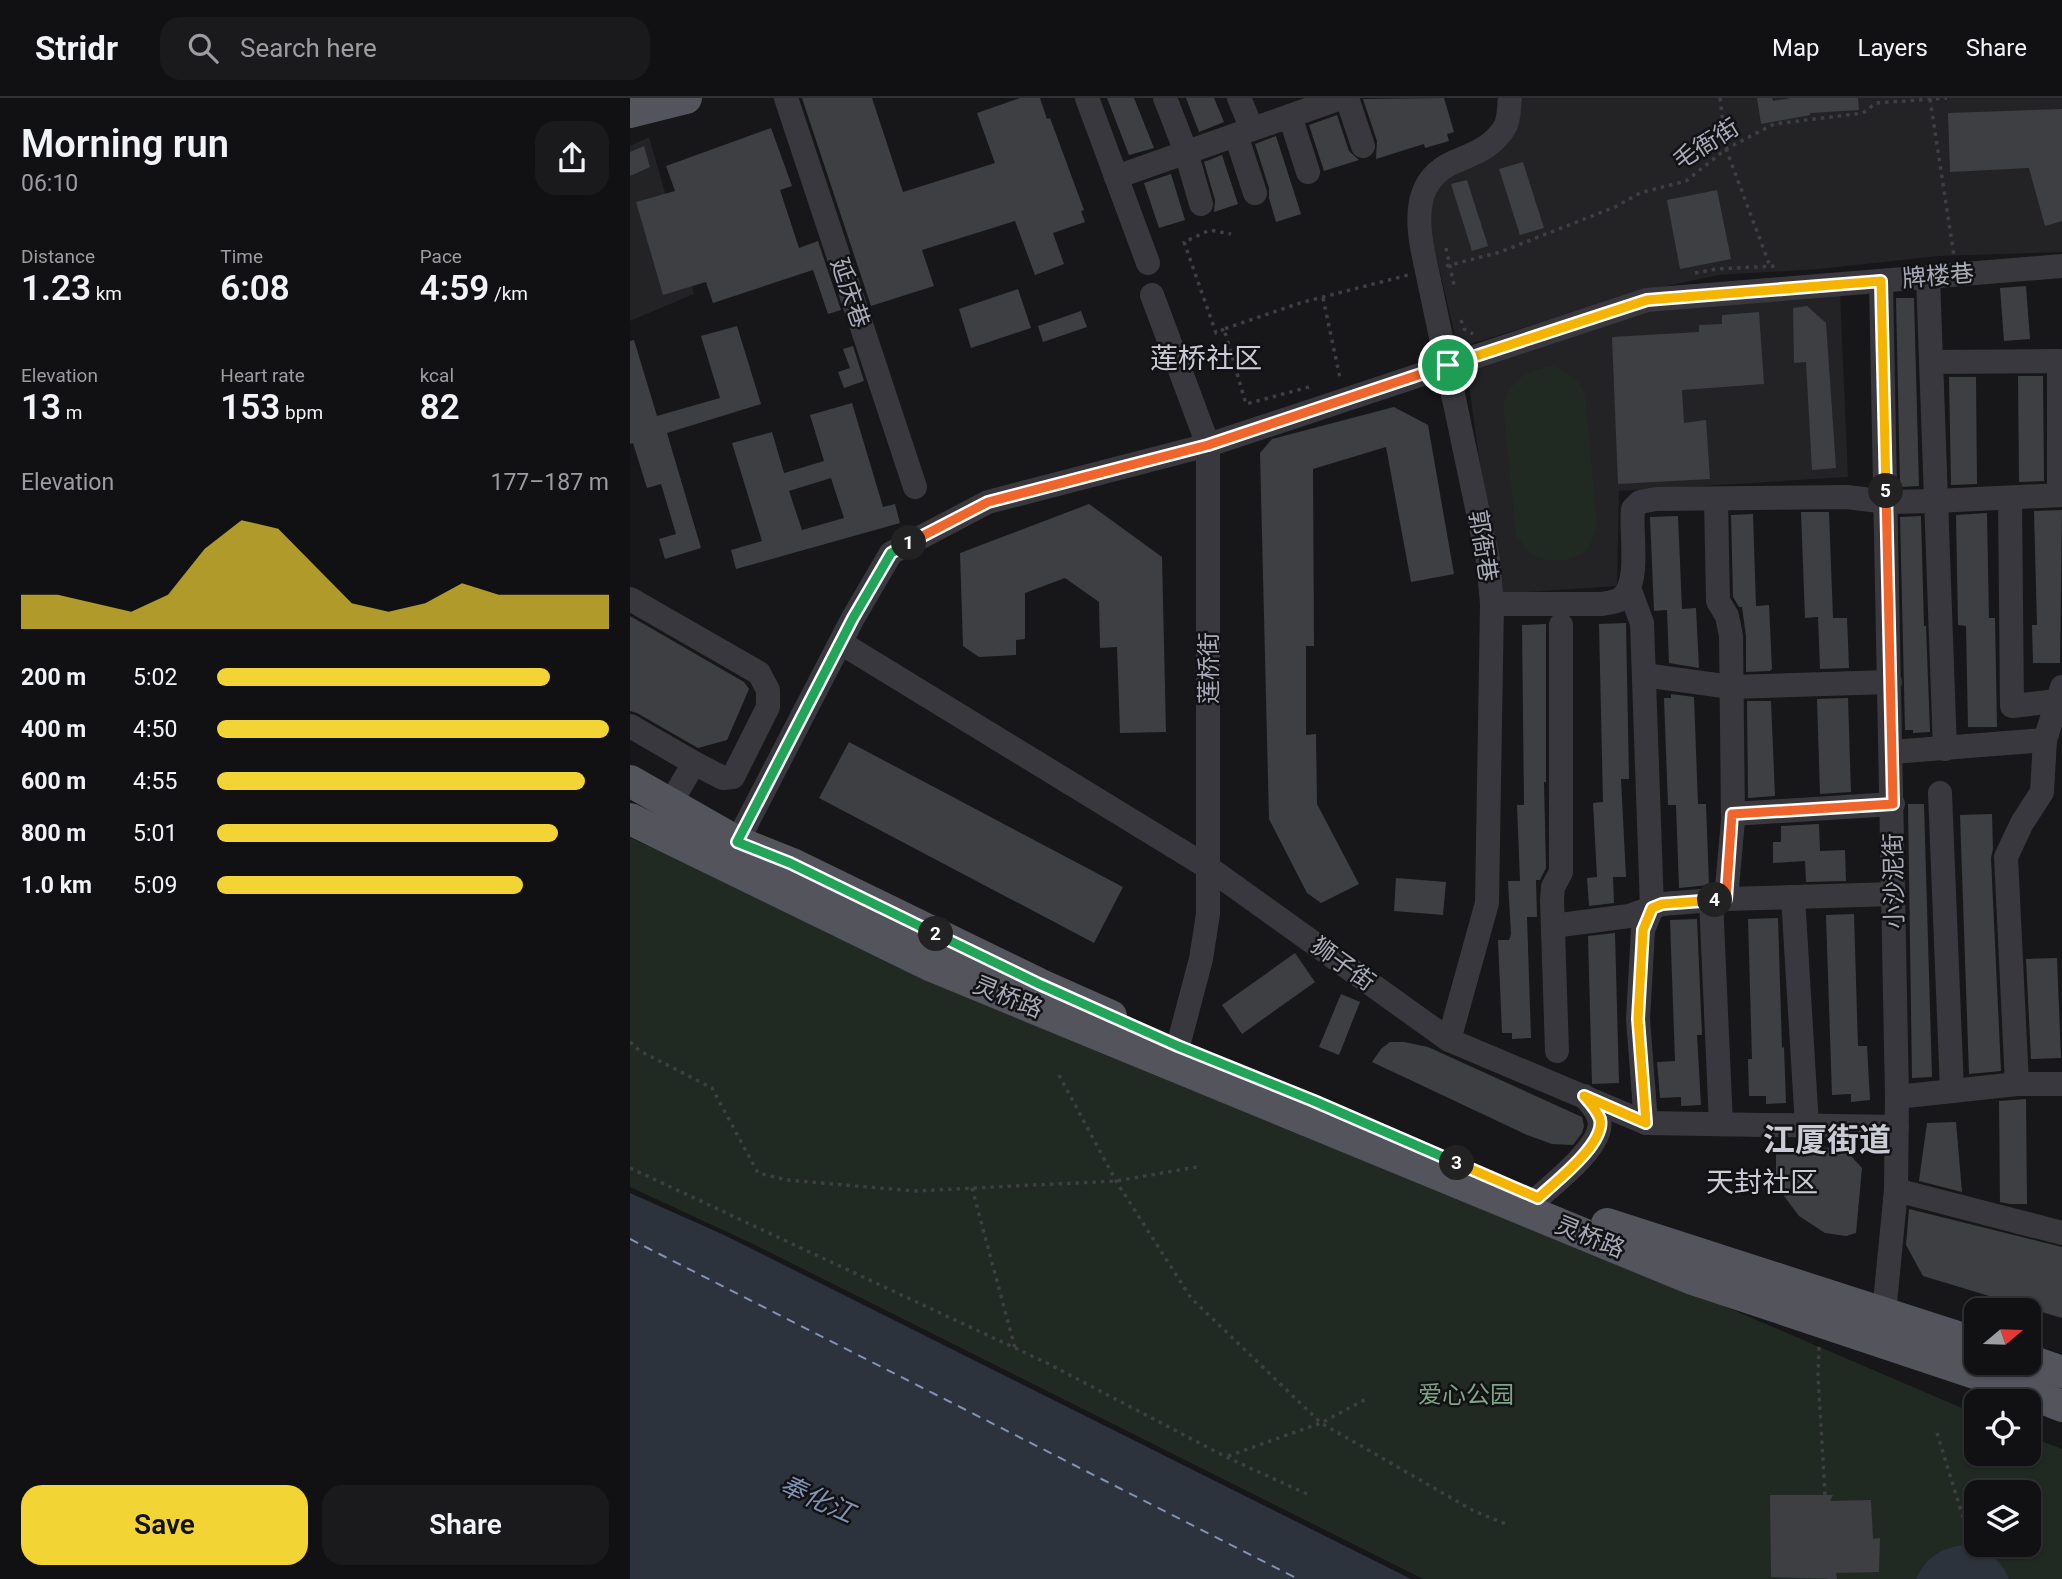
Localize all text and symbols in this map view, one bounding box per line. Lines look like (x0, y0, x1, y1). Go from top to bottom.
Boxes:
search box (160, 17, 650, 80)
text: Stridr (35, 29, 118, 68)
icon: search (184, 29, 222, 67)
text: Search here (240, 33, 377, 63)
text: Map (1772, 34, 1820, 62)
text: Layers (1858, 34, 1928, 62)
text: Share (1966, 34, 2027, 62)
street label: 毛衙街 (1668, 113, 1744, 175)
button: share (535, 121, 609, 195)
text: Morning run (21, 122, 229, 166)
text: 06:10 (21, 170, 78, 197)
text: Distance (21, 245, 95, 268)
text: Time (220, 245, 263, 268)
text: Pace (420, 245, 462, 268)
street label: 延庆巷 (825, 254, 875, 332)
street label: 牌楼巷 (1901, 259, 1975, 293)
text: 1.23 (21, 268, 91, 309)
text: 6:08 (220, 268, 290, 309)
text: 4:59 (420, 268, 489, 309)
text: km (91, 282, 122, 305)
text: /km (489, 282, 528, 305)
pin (1418, 335, 1478, 395)
district label: 莲桥社区 (1150, 342, 1262, 375)
icon: arrive (1429, 346, 1467, 384)
text: Elevation (21, 364, 98, 387)
text: Heart rate (220, 364, 305, 387)
text: kcal (420, 364, 454, 387)
text: 13 (21, 387, 61, 428)
text: 153 (220, 387, 280, 428)
text: 82 (420, 387, 460, 428)
text: m (61, 401, 82, 424)
text: bpm (280, 401, 323, 424)
text: Elevation (21, 469, 114, 496)
text: 177–187 m (490, 469, 609, 496)
pin: 5 (1868, 474, 1904, 508)
text: 5 (1880, 479, 1891, 502)
street label: 郭衙巷 (1464, 508, 1502, 584)
pin: 1 (892, 526, 926, 560)
text: 1 (903, 531, 914, 554)
street label: 莲桥街 (1195, 632, 1223, 704)
text: 200 m (21, 664, 86, 691)
text: 5:02 (133, 664, 177, 691)
text: 400 m (21, 716, 86, 743)
text: 4:50 (133, 716, 177, 743)
text: 600 m (21, 768, 86, 795)
text: 4:55 (133, 768, 177, 795)
text: 800 m (21, 820, 86, 847)
text: 5:01 (133, 820, 177, 847)
street label: 小沙泥街 (1879, 833, 1909, 929)
text: 1.0 km (21, 872, 92, 899)
text: 5:09 (133, 872, 177, 899)
pin: 4 (1698, 882, 1732, 918)
text: 4 (1709, 888, 1720, 911)
pin: 2 (918, 916, 954, 952)
text: 2 (930, 922, 941, 945)
street label: 狮子街 (1306, 932, 1380, 996)
street label: 灵桥路 (969, 971, 1047, 1023)
district label: 江厦街道 (1763, 1121, 1891, 1159)
pin: 3 (1440, 1146, 1474, 1180)
text: 3 (1451, 1151, 1462, 1174)
district label: 天封社区 (1706, 1166, 1818, 1199)
street label: 灵桥路 (1551, 1211, 1629, 1263)
north arrow (1964, 1298, 2040, 1376)
map controls (1964, 1298, 2041, 1557)
park label: 爱心公园 (1418, 1381, 1514, 1409)
button: locate (1964, 1389, 2041, 1466)
water label: 奉化江 (775, 1469, 861, 1530)
button: layers (1964, 1480, 2041, 1557)
button: Save (21, 1485, 308, 1565)
button: Share (322, 1485, 609, 1565)

